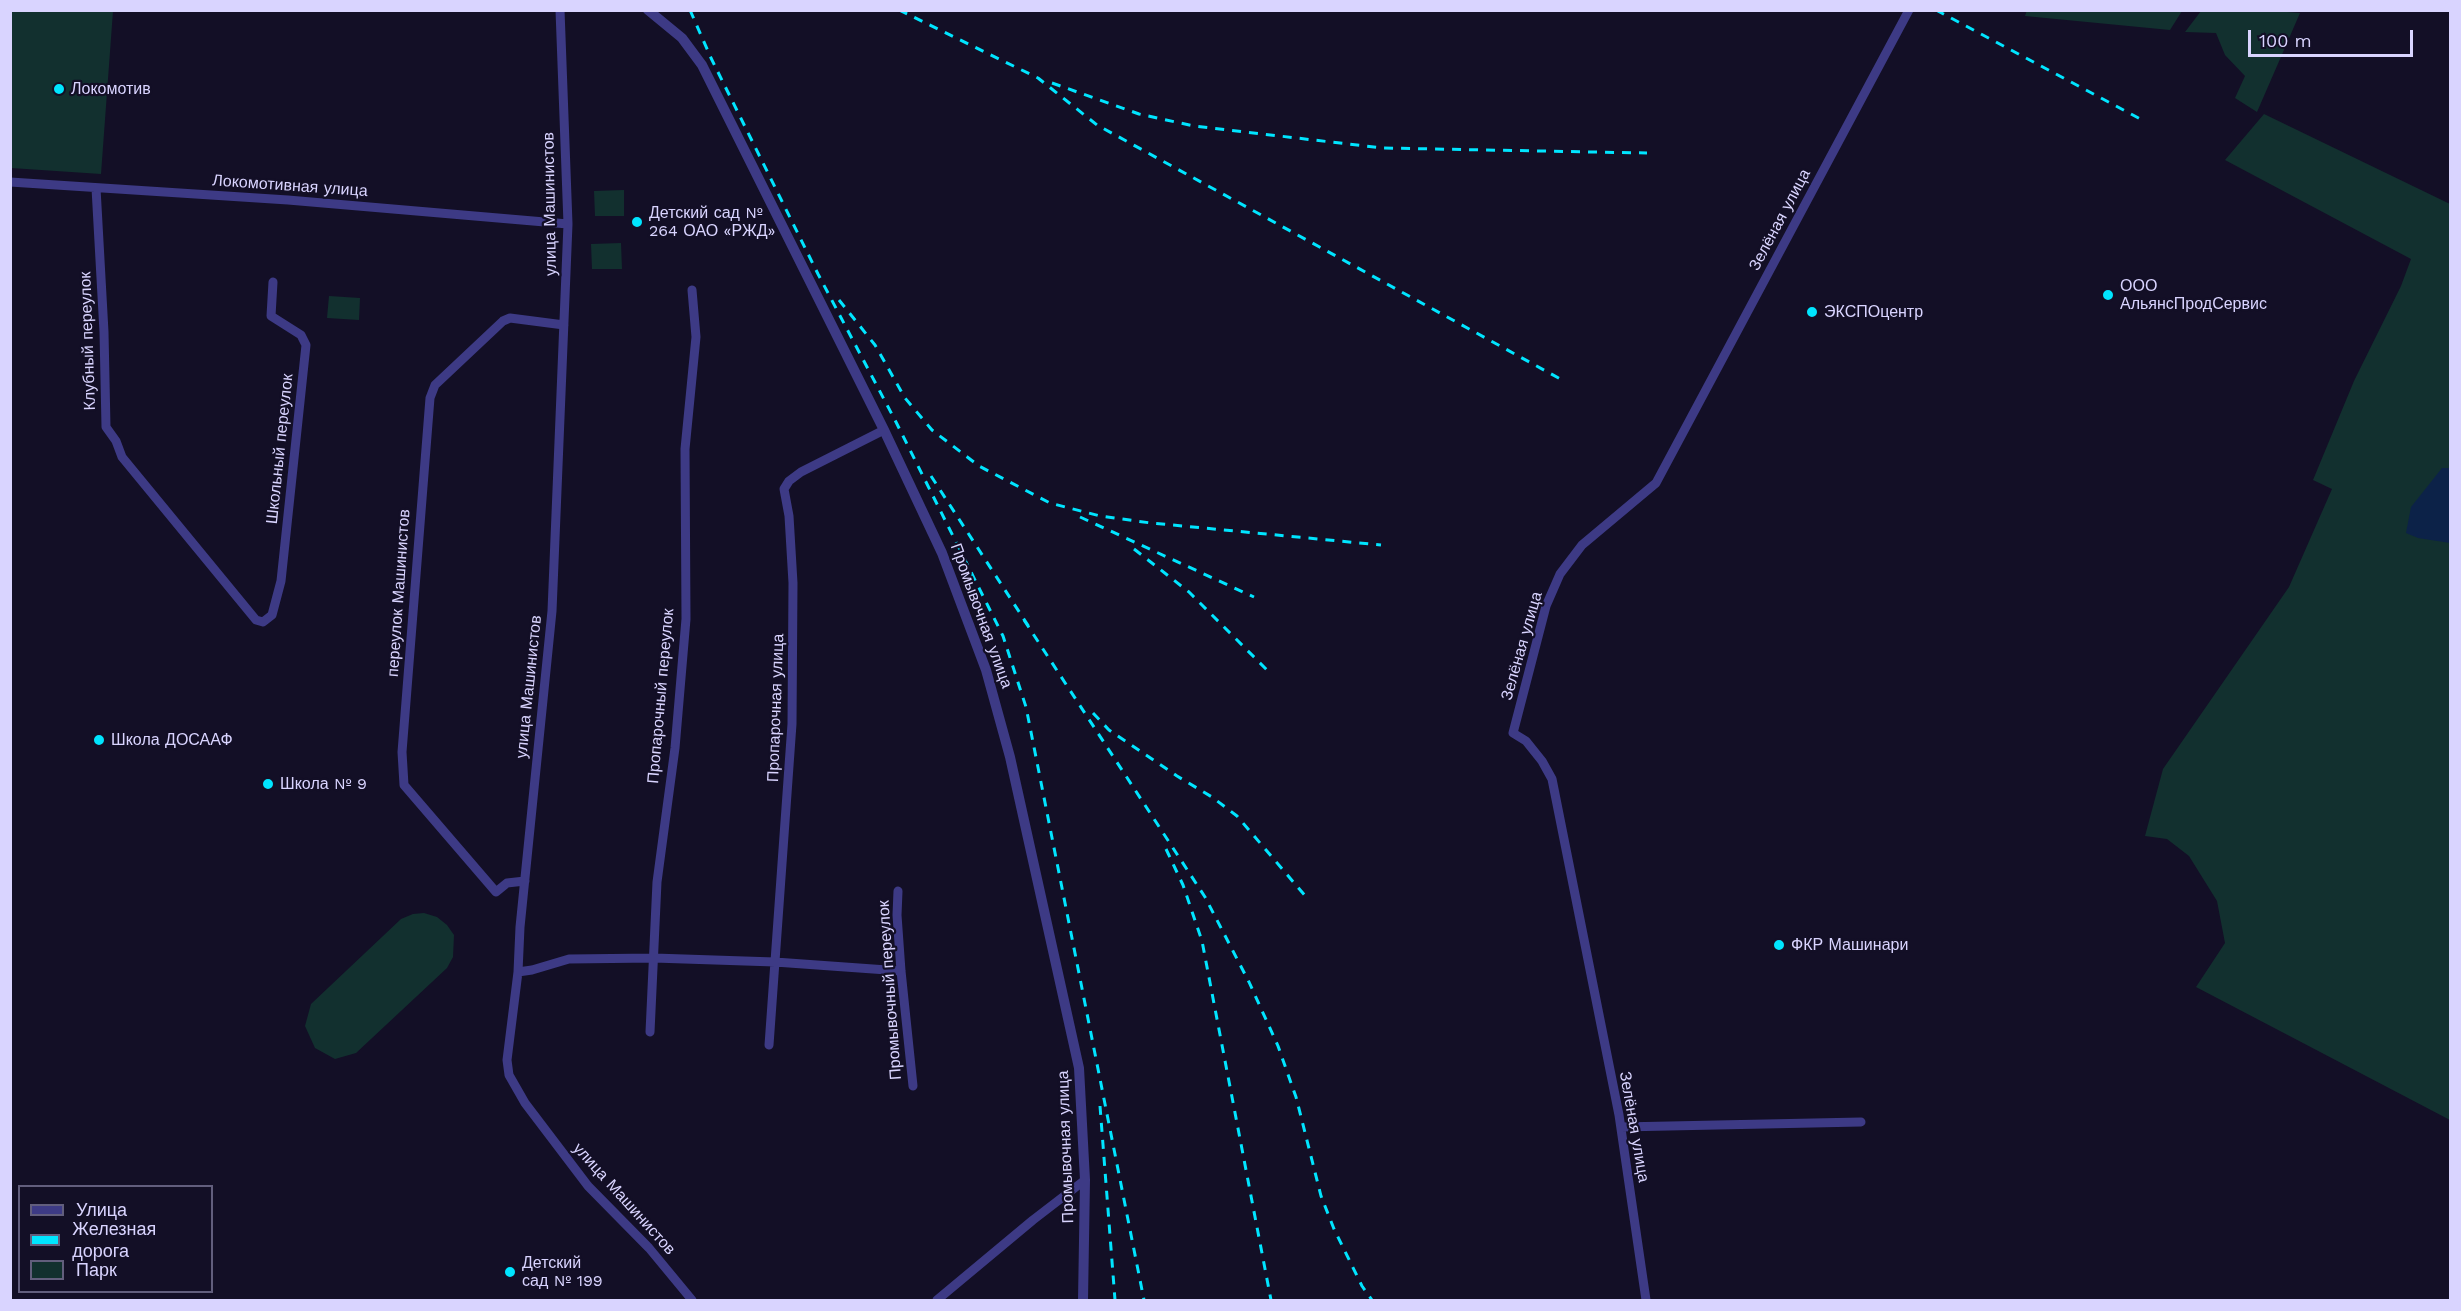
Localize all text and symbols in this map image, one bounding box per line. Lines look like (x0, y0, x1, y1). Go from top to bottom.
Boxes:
scale bar (2251, 18, 2416, 56)
text: 100 m (2259, 30, 2312, 51)
place label: Локомотив (71, 79, 151, 99)
marker: Локомотив (52, 82, 66, 96)
street label: улица Машинистов (539, 132, 561, 276)
street label: Зелёная улица (1745, 166, 1815, 274)
street label: Локомотивная улица (212, 171, 368, 201)
place label: Детский сад № 264 ОАО «РЖД» (649, 203, 775, 241)
marker: Детский сад № 264 ОАО «РЖД» (630, 215, 644, 229)
street label: Клубный переулок (76, 271, 100, 411)
place label: ООО АльянсПродСервис (2120, 276, 2267, 314)
marker: ООО АльянсПродСервис (2101, 288, 2115, 302)
place label: ЭКСПОцентр (1824, 302, 1923, 322)
marker: ЭКСПОцентр (1805, 305, 1819, 319)
street label: Школьный переулок (263, 373, 297, 525)
street label: переулок Машинистов (384, 508, 414, 678)
street label: Промывочная улица (946, 541, 1016, 691)
street label: Зелёная улица (1497, 589, 1547, 703)
street label: Пропарочный переулок (644, 608, 678, 784)
street label: улица Машинистов (512, 614, 546, 760)
street label: Пропарочная улица (764, 633, 788, 783)
place label: Школа ДОСААФ (111, 730, 233, 750)
marker: Школа ДОСААФ (92, 733, 106, 747)
place label: Школа № 9 (280, 774, 367, 794)
marker: Школа № 9 (261, 777, 275, 791)
street label: Промывочный переулок (874, 900, 906, 1080)
place label: ФКР Машинари (1791, 935, 1908, 955)
marker: ФКР Машинари (1772, 938, 1786, 952)
street label: Промывочная улица (1054, 1070, 1078, 1224)
street label: Зелёная улица (1615, 1070, 1653, 1184)
street label: улица Машинистов (569, 1139, 679, 1259)
legend (18, 1185, 213, 1293)
text: Улица (76, 1199, 127, 1220)
text: Железная дорога (72, 1218, 156, 1261)
place label: Детский сад № 199 (522, 1253, 603, 1291)
text: Парк (76, 1259, 117, 1280)
marker: Детский сад № 199 (503, 1265, 517, 1279)

